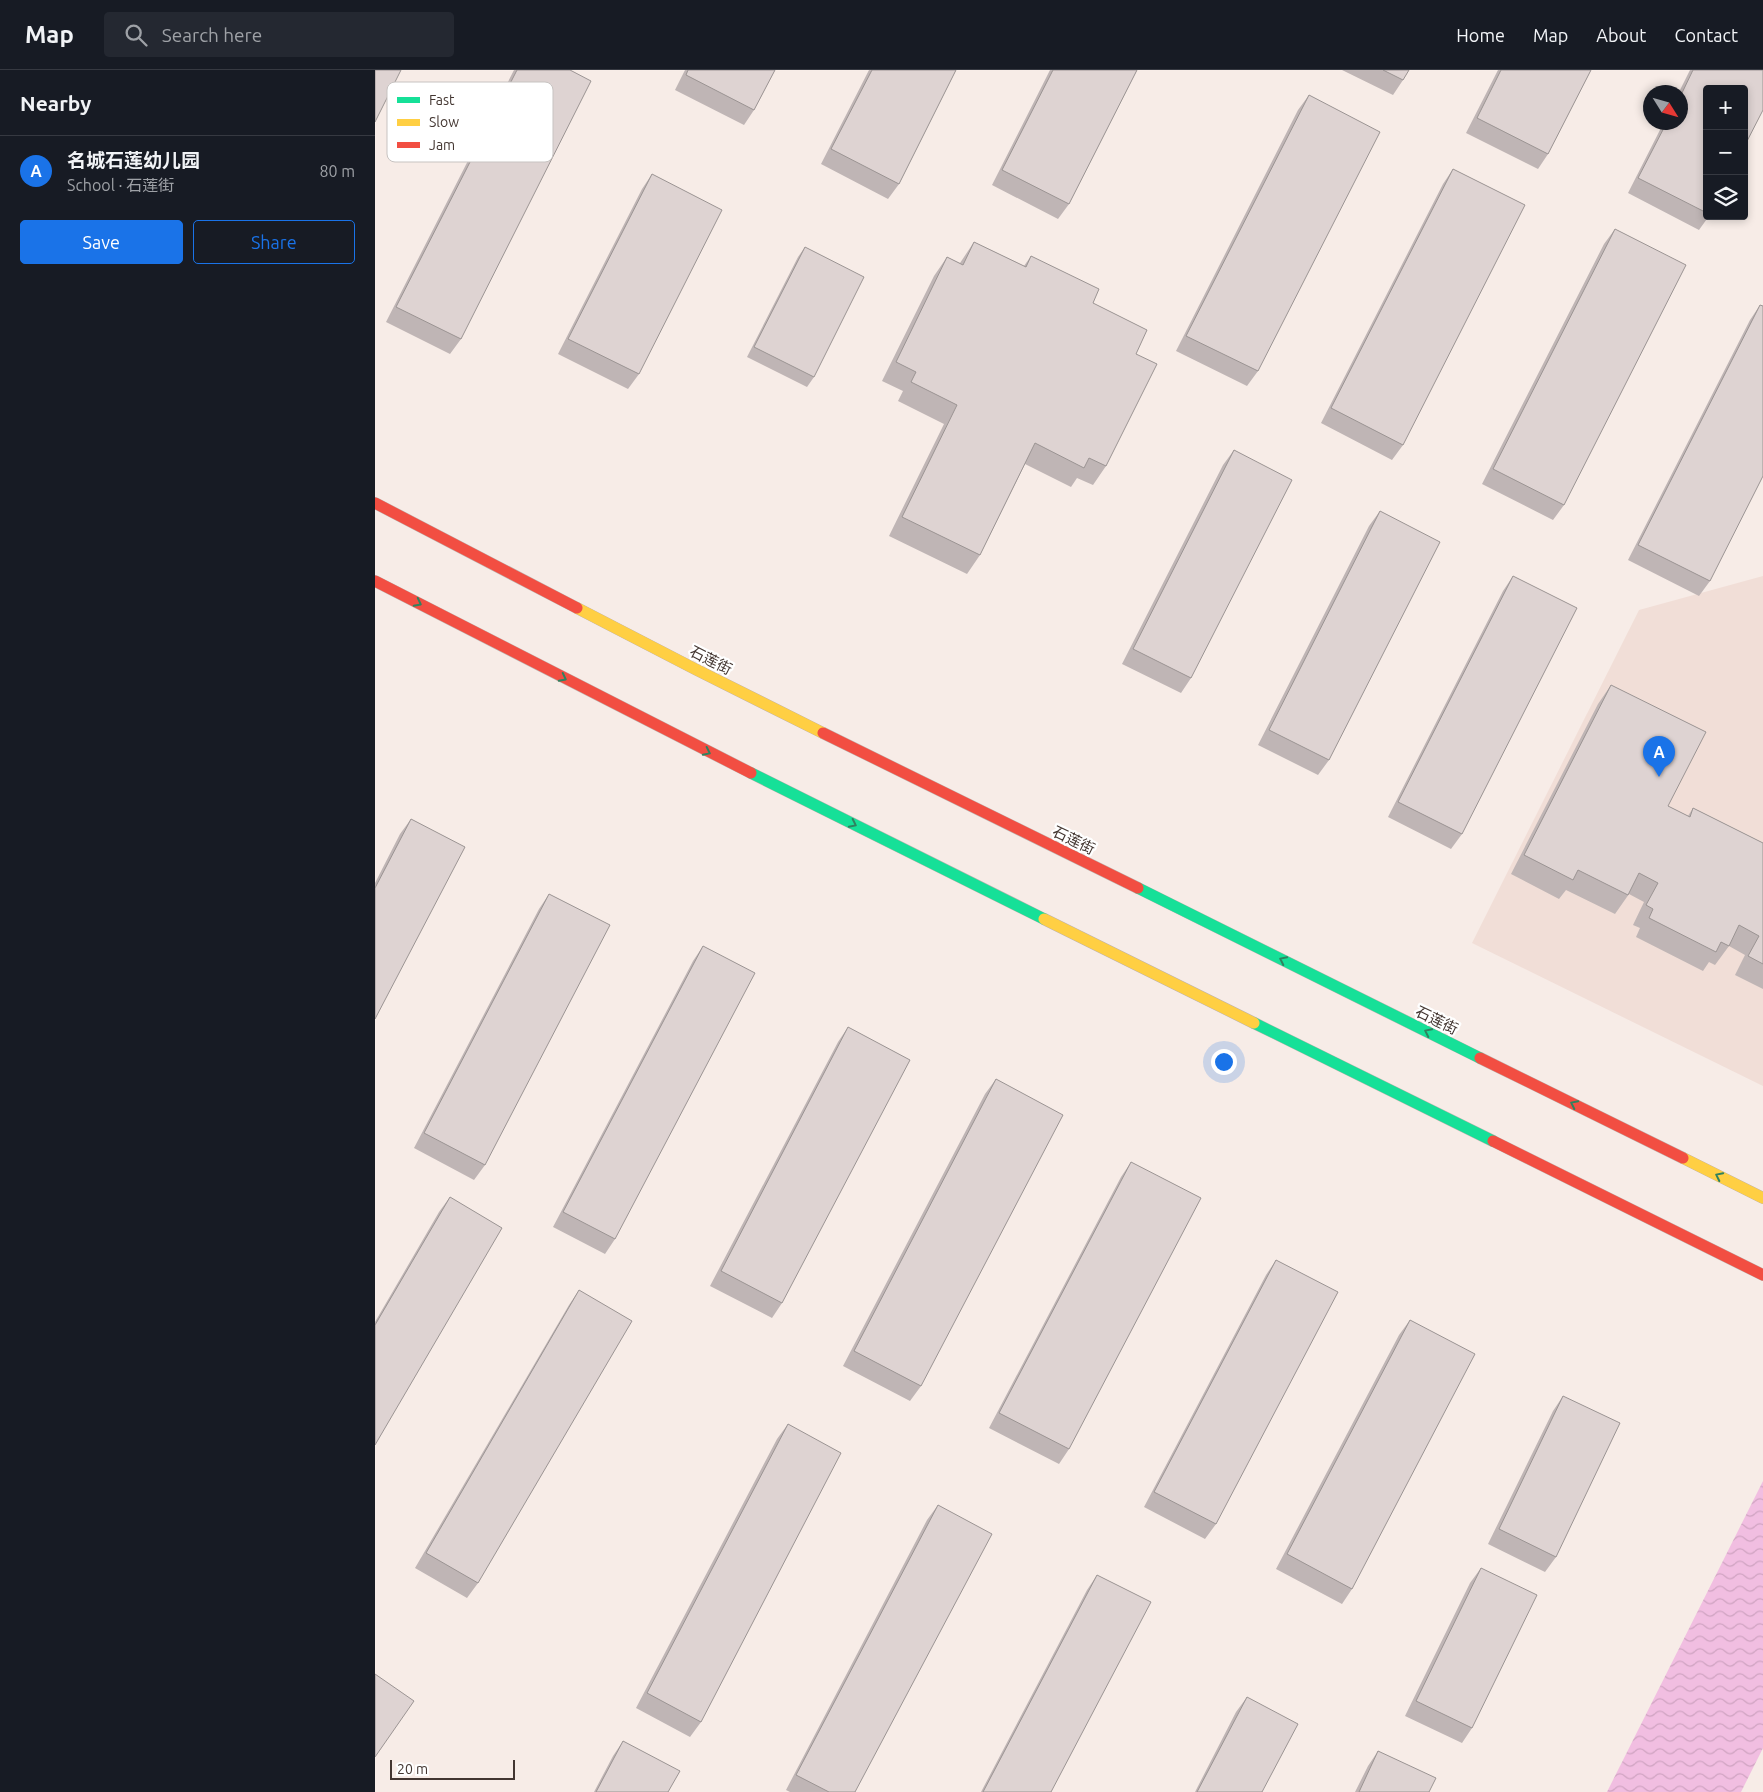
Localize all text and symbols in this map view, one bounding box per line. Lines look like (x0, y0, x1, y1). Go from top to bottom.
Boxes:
search box (104, 12, 454, 57)
text: Map (25, 21, 74, 48)
icon: search (122, 21, 150, 49)
text: Search here (162, 24, 262, 46)
text: Home (1456, 25, 1505, 45)
text: Map (1533, 25, 1568, 45)
text: About (1596, 25, 1646, 45)
text: Contact (1674, 25, 1738, 45)
legend (387, 82, 553, 162)
north arrow (1643, 85, 1688, 130)
map controls (1703, 85, 1748, 220)
button: + (1703, 85, 1748, 130)
text: Nearby (20, 91, 91, 115)
text: Fast (429, 92, 455, 108)
text: Slow (429, 114, 459, 130)
button: − (1703, 130, 1748, 175)
text: Jam (429, 137, 455, 153)
text: 名城石莲幼儿园 (67, 149, 200, 171)
text: A (30, 162, 42, 180)
text: 80 m (319, 162, 355, 180)
button: layers (1703, 175, 1748, 220)
text: School · 石莲街 (67, 176, 174, 194)
button: Save (20, 220, 183, 264)
button: Share (193, 220, 355, 264)
one-way arrow (413, 597, 422, 607)
street label: 石莲街 (687, 642, 735, 678)
one-way arrow (557, 672, 566, 682)
pin: A (1643, 736, 1675, 777)
one-way arrow (702, 746, 711, 756)
one-way arrow (848, 818, 857, 828)
street label: 石莲街 (1050, 822, 1098, 858)
one-way arrow (1279, 956, 1288, 966)
street label: 石莲街 (1413, 1002, 1461, 1038)
one-way arrow (1424, 1028, 1433, 1038)
your location (1211, 1049, 1237, 1075)
one-way arrow (1570, 1100, 1579, 1110)
one-way arrow (1715, 1172, 1724, 1182)
scale bar (390, 1757, 515, 1780)
text: 20 m (397, 1761, 428, 1777)

